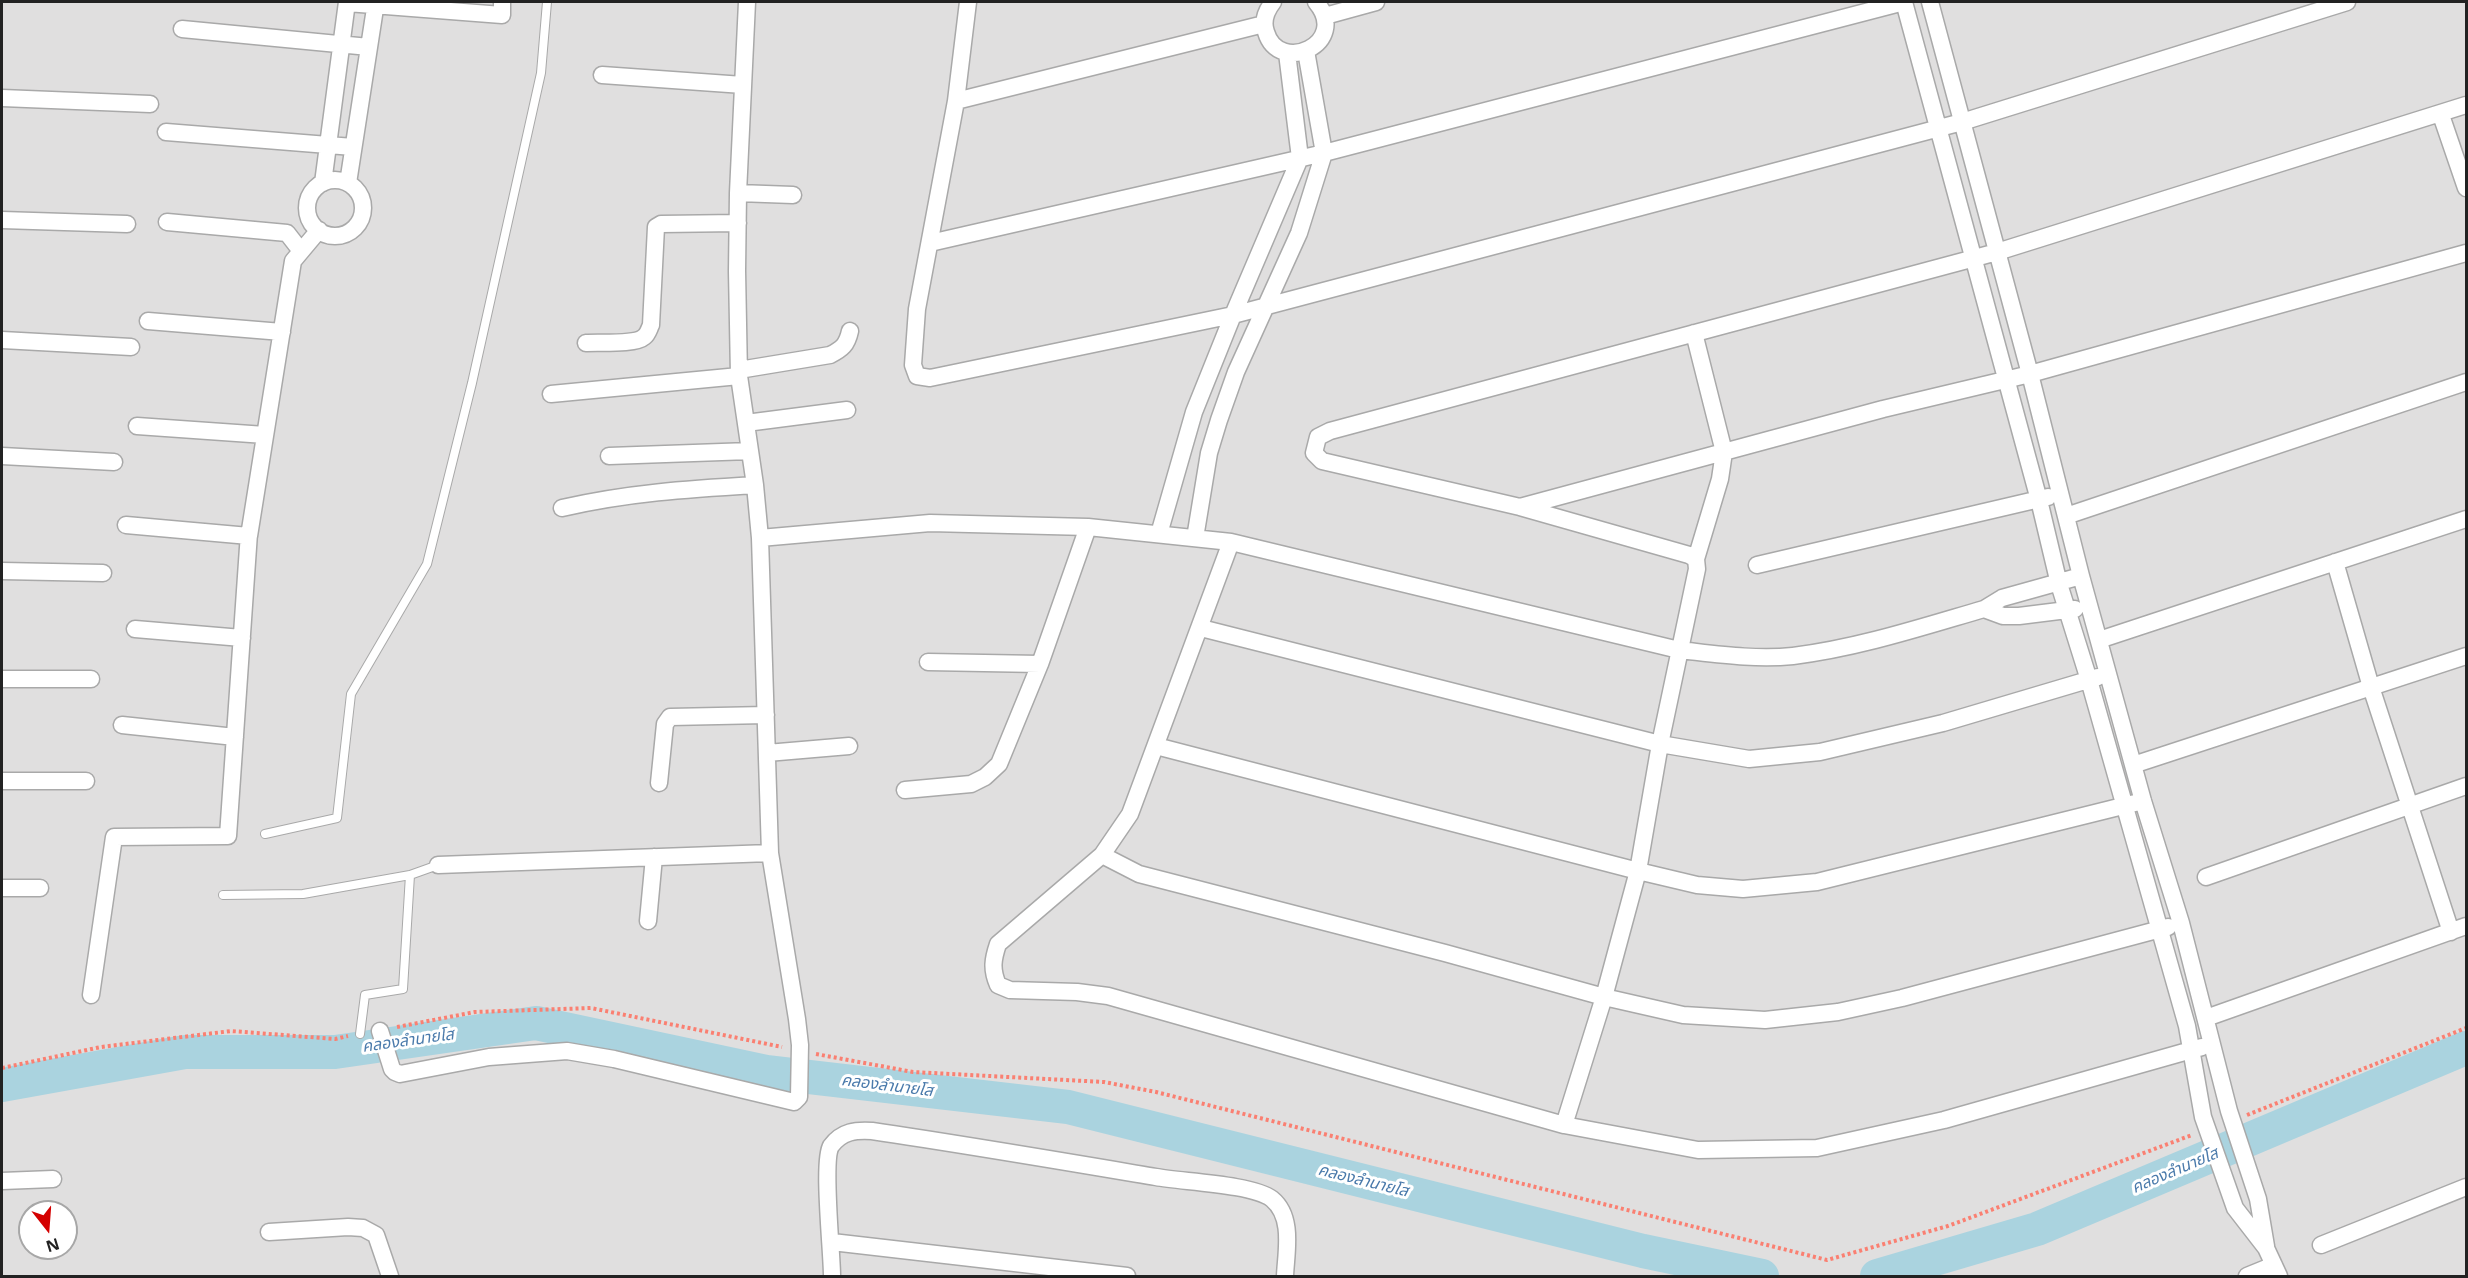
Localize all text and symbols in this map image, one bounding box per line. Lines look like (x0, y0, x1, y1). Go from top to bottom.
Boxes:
water label: คลองลำนายโส (361, 1025, 455, 1057)
water label: คลองลำนายโส (840, 1071, 934, 1101)
water label: คลองลำนายโส (2129, 1144, 2221, 1198)
water label: คลองลำนายโส (1316, 1161, 1410, 1201)
north arrow (18, 1200, 78, 1260)
text: N (43, 1233, 62, 1258)

